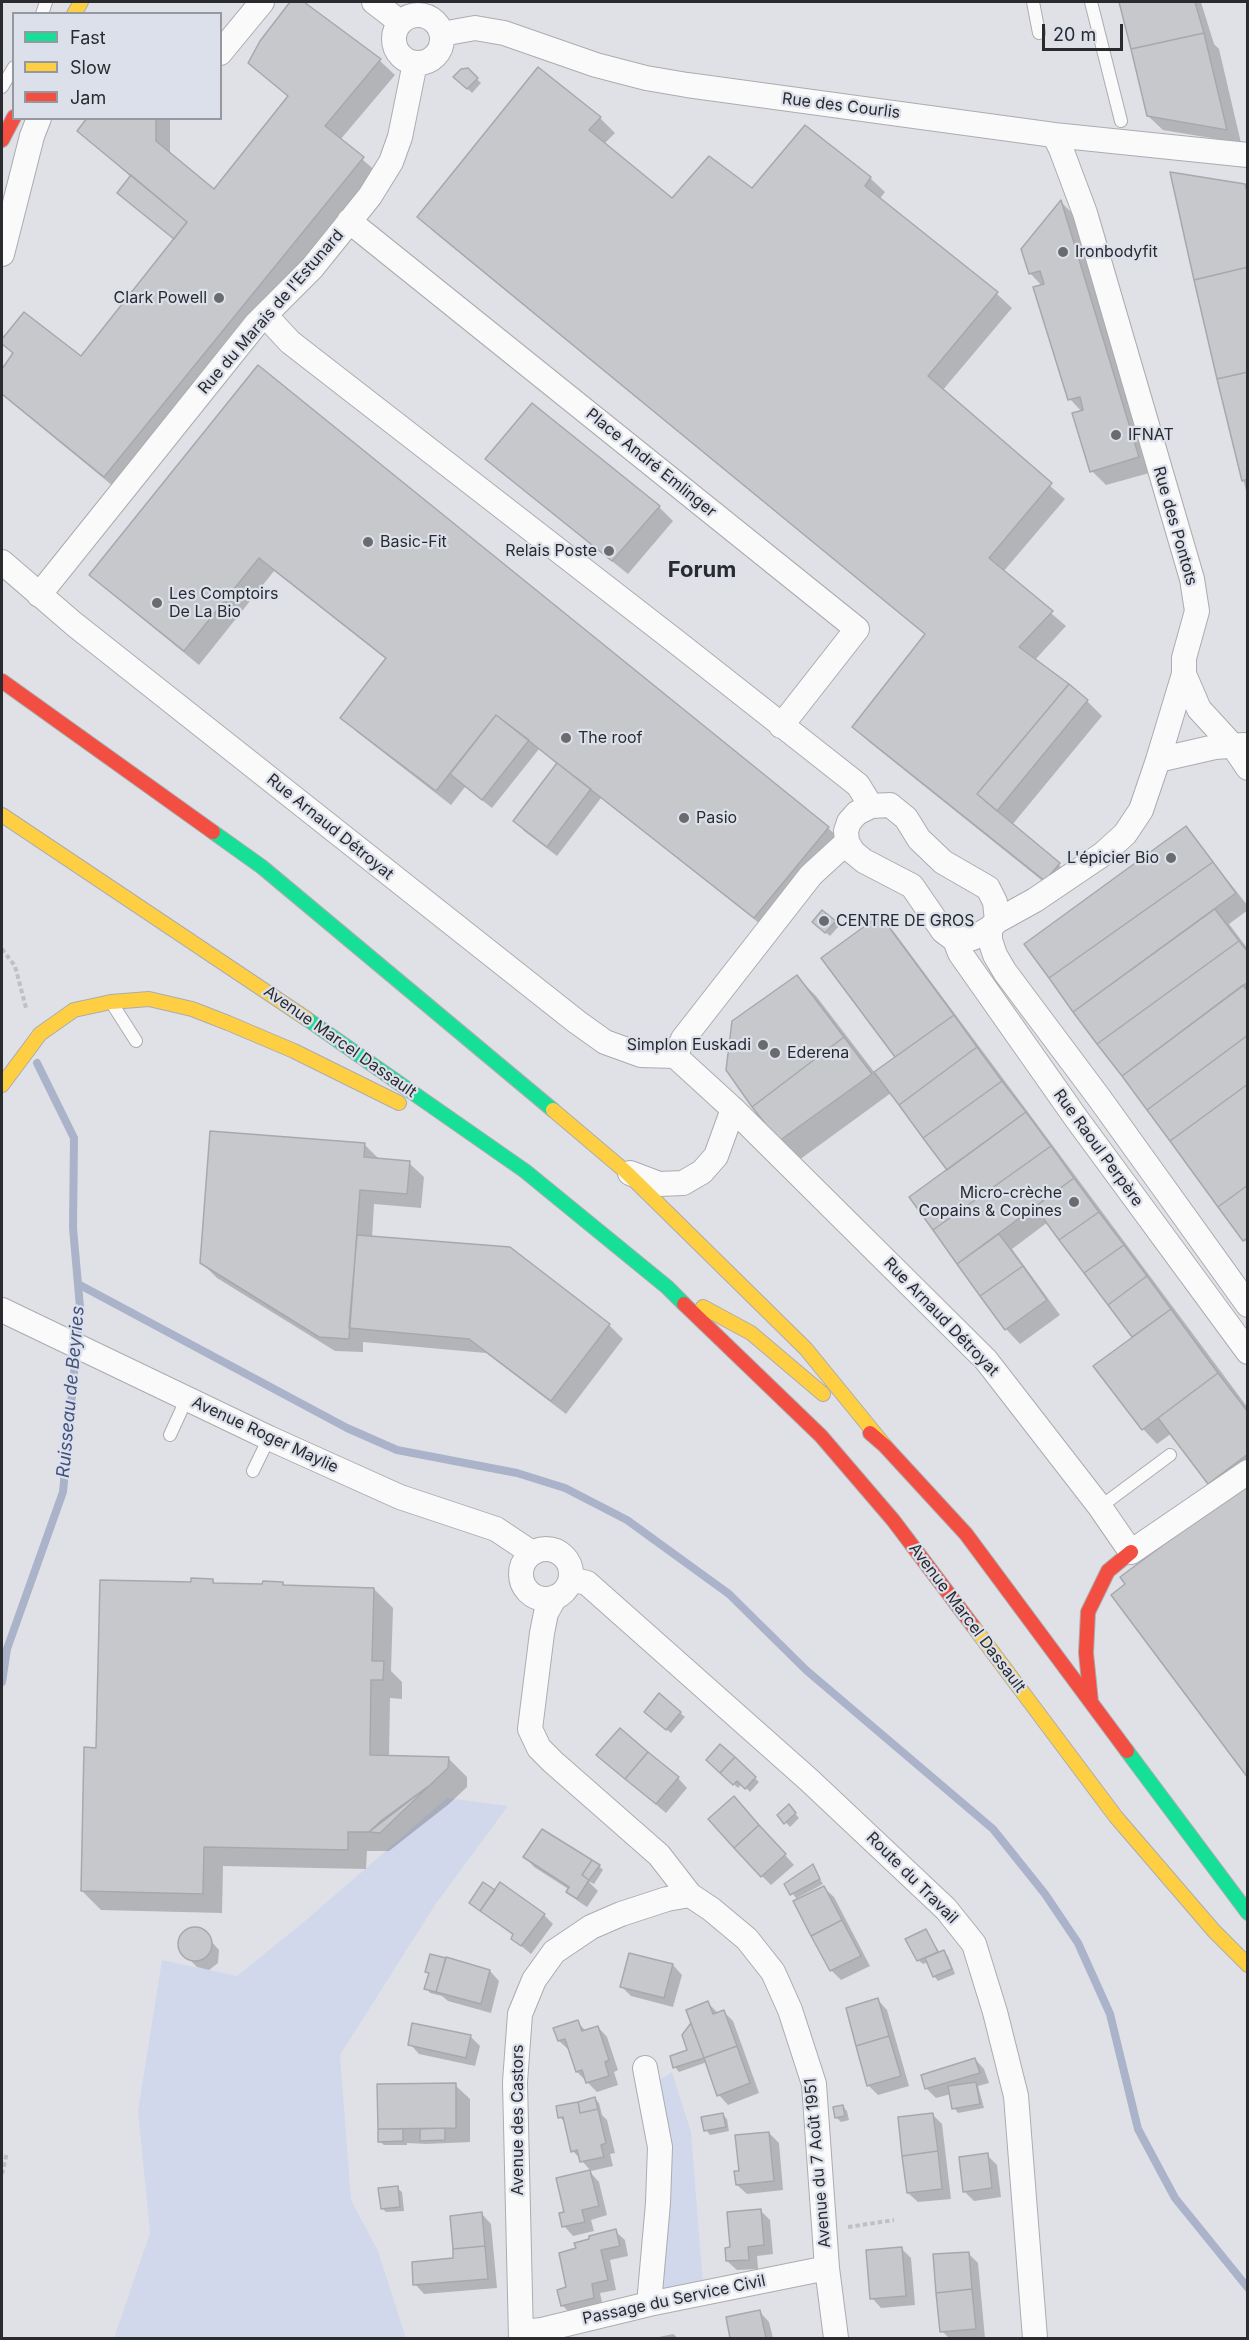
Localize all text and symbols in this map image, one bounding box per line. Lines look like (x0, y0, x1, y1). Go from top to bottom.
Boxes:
legend (12, 12, 222, 120)
scale bar (1045, 12, 1126, 50)
text: 20 m (1053, 24, 1096, 45)
text: Fast (70, 27, 106, 48)
text: Slow (70, 57, 111, 78)
text: Jam (70, 87, 106, 108)
street label: Rue des Courlis (781, 89, 901, 123)
street label: Rue du Marais de l'Estunard (194, 226, 348, 398)
place label: Ironbodyfit (1075, 242, 1158, 262)
marker: Ironbodyfit (1056, 245, 1070, 259)
place label: Clark Powell (114, 288, 207, 308)
marker: Clark Powell (212, 291, 226, 305)
street label: Place André Emlinger (582, 405, 720, 521)
place label: IFNAT (1128, 425, 1174, 445)
marker: IFNAT (1109, 428, 1123, 442)
street label: Rue des Pontots (1149, 464, 1201, 588)
place label: Basic-Fit (380, 532, 447, 552)
marker: Basic-Fit (361, 535, 375, 549)
place label: Relais Poste (505, 541, 597, 561)
marker: Relais Poste (602, 544, 616, 558)
district label: Forum (668, 557, 736, 583)
place label: Les Comptoirs De La Bio (169, 584, 278, 622)
marker: Les Comptoirs De La Bio (150, 596, 164, 610)
place label: The roof (578, 728, 642, 748)
marker: The roof (559, 731, 573, 745)
street label: Rue Arnaud Détroyat (263, 770, 397, 884)
place label: Pasio (696, 808, 737, 828)
marker: Pasio (677, 811, 691, 825)
place label: L'épicier Bio (1067, 848, 1159, 868)
marker: L'épicier Bio (1164, 851, 1178, 865)
place label: CENTRE DE GROS (836, 911, 975, 931)
marker: CENTRE DE GROS (817, 914, 831, 928)
street label: Avenue Marcel Dassault (260, 982, 420, 1102)
place label: Simplon Euskadi (627, 1035, 751, 1055)
marker: Simplon Euskadi (756, 1038, 770, 1052)
place label: Ederena (787, 1043, 849, 1063)
marker: Ederena (768, 1046, 782, 1060)
street label: Rue Raoul Perpère (1049, 1086, 1147, 1210)
place label: Micro-crèche Copains & Copines (919, 1183, 1062, 1221)
marker: Micro-crèche Copains & Copines (1067, 1195, 1081, 1209)
street label: Rue Arnaud Détroyat (879, 1254, 1003, 1380)
water label: Ruisseau de Beyries (53, 1305, 89, 1479)
street label: Avenue Roger Maylie (189, 1393, 341, 1477)
street label: Avenue Marcel Dassault (905, 1540, 1029, 1696)
street label: Route du Travail (862, 1828, 962, 1928)
street label: Avenue des Castors (508, 2044, 528, 2196)
street label: Avenue du 7 Août 1951 (801, 2077, 835, 2249)
street label: Passage du Service Civil (581, 2271, 767, 2329)

